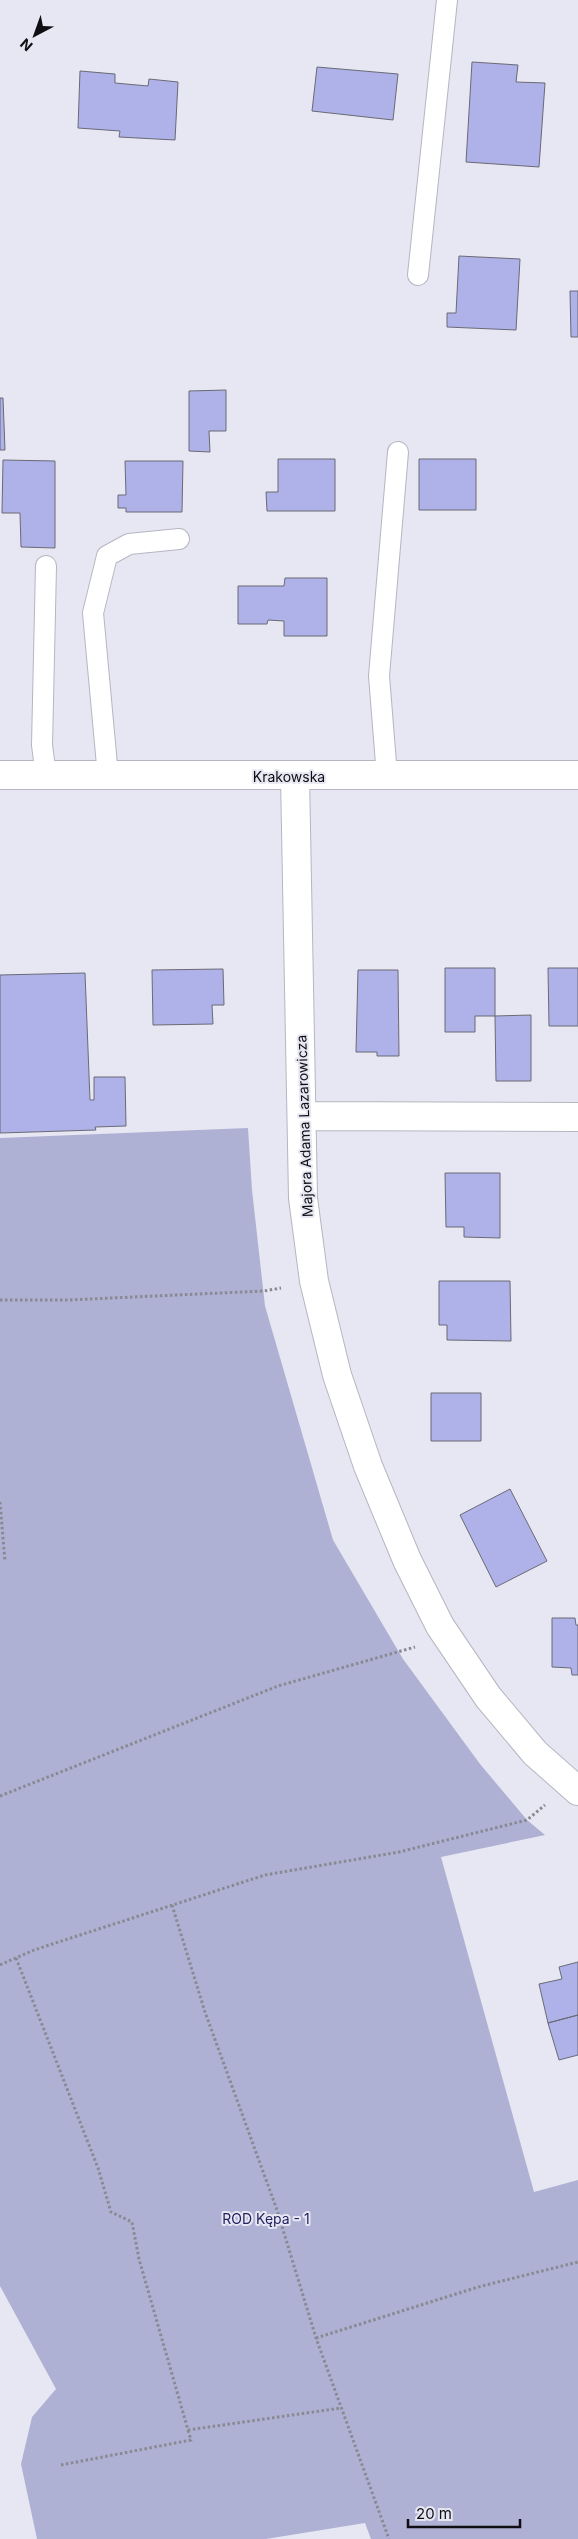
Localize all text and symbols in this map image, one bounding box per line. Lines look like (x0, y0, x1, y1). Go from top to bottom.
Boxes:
north arrow (10, 10, 60, 60)
text: N (17, 35, 36, 55)
street label: Krakowska (253, 768, 325, 785)
street label: Majora Adama Lazarowicza (292, 1035, 316, 1217)
park label: ROD Kępa - 1 (222, 2210, 310, 2227)
scale bar (408, 2496, 520, 2528)
text: 20 m (416, 2504, 452, 2523)

